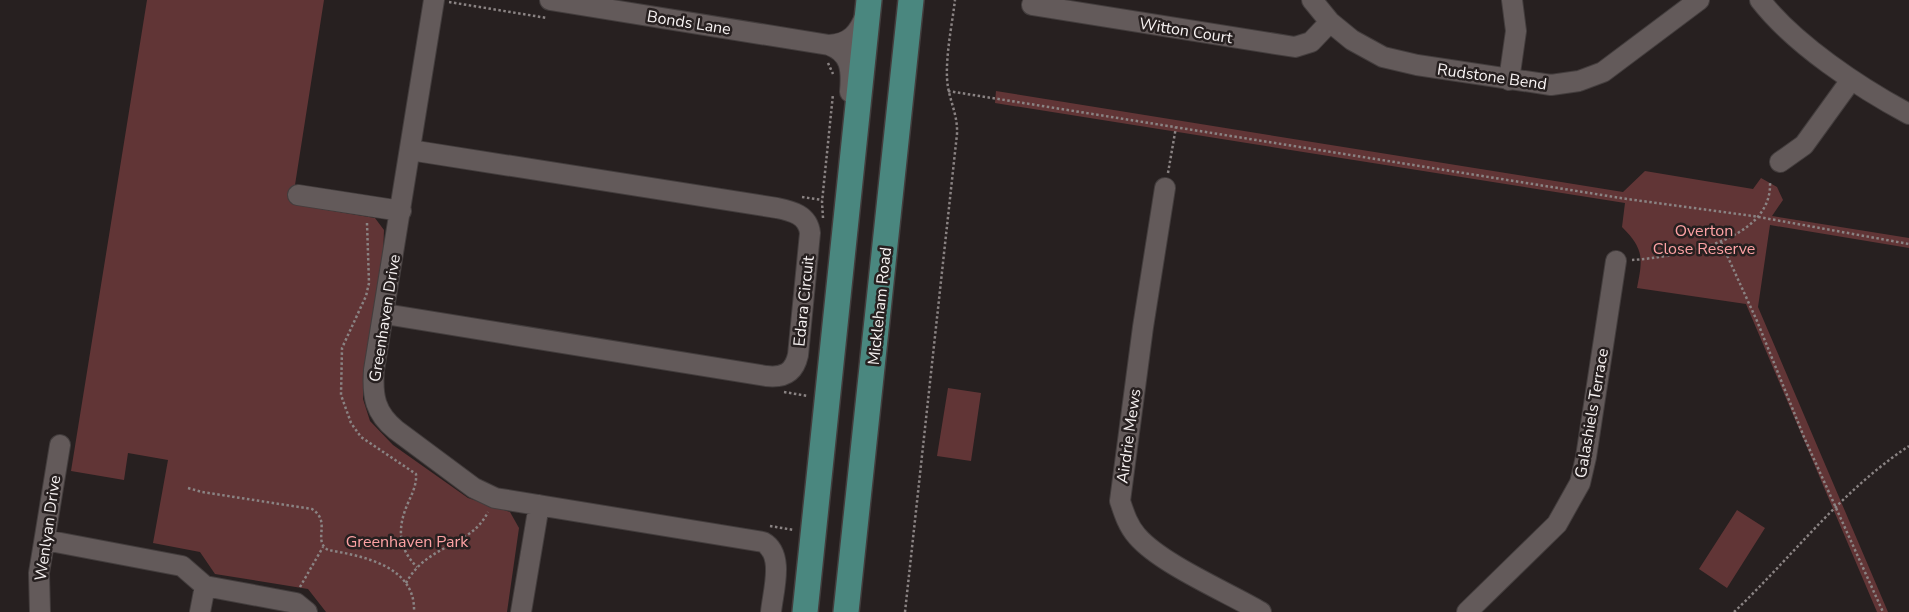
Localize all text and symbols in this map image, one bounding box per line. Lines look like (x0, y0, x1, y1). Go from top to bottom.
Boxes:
street label: Bonds Lane (645, 5, 732, 40)
street label: Witton Court (1138, 13, 1234, 49)
street label: Rudstone Bend (1436, 58, 1548, 96)
park label: Overton Close Reserve (1653, 220, 1755, 260)
street label: Mickleham Road (863, 246, 897, 366)
street label: Greenhaven Drive (364, 253, 406, 383)
street label: Edara Circuit (788, 254, 820, 348)
street label: Galashiels Terrace (1570, 347, 1614, 480)
street label: Airdrie Mews (1111, 387, 1147, 485)
street label: Wenlyan Drive (30, 474, 66, 582)
park label: Greenhaven Park (346, 531, 469, 553)

